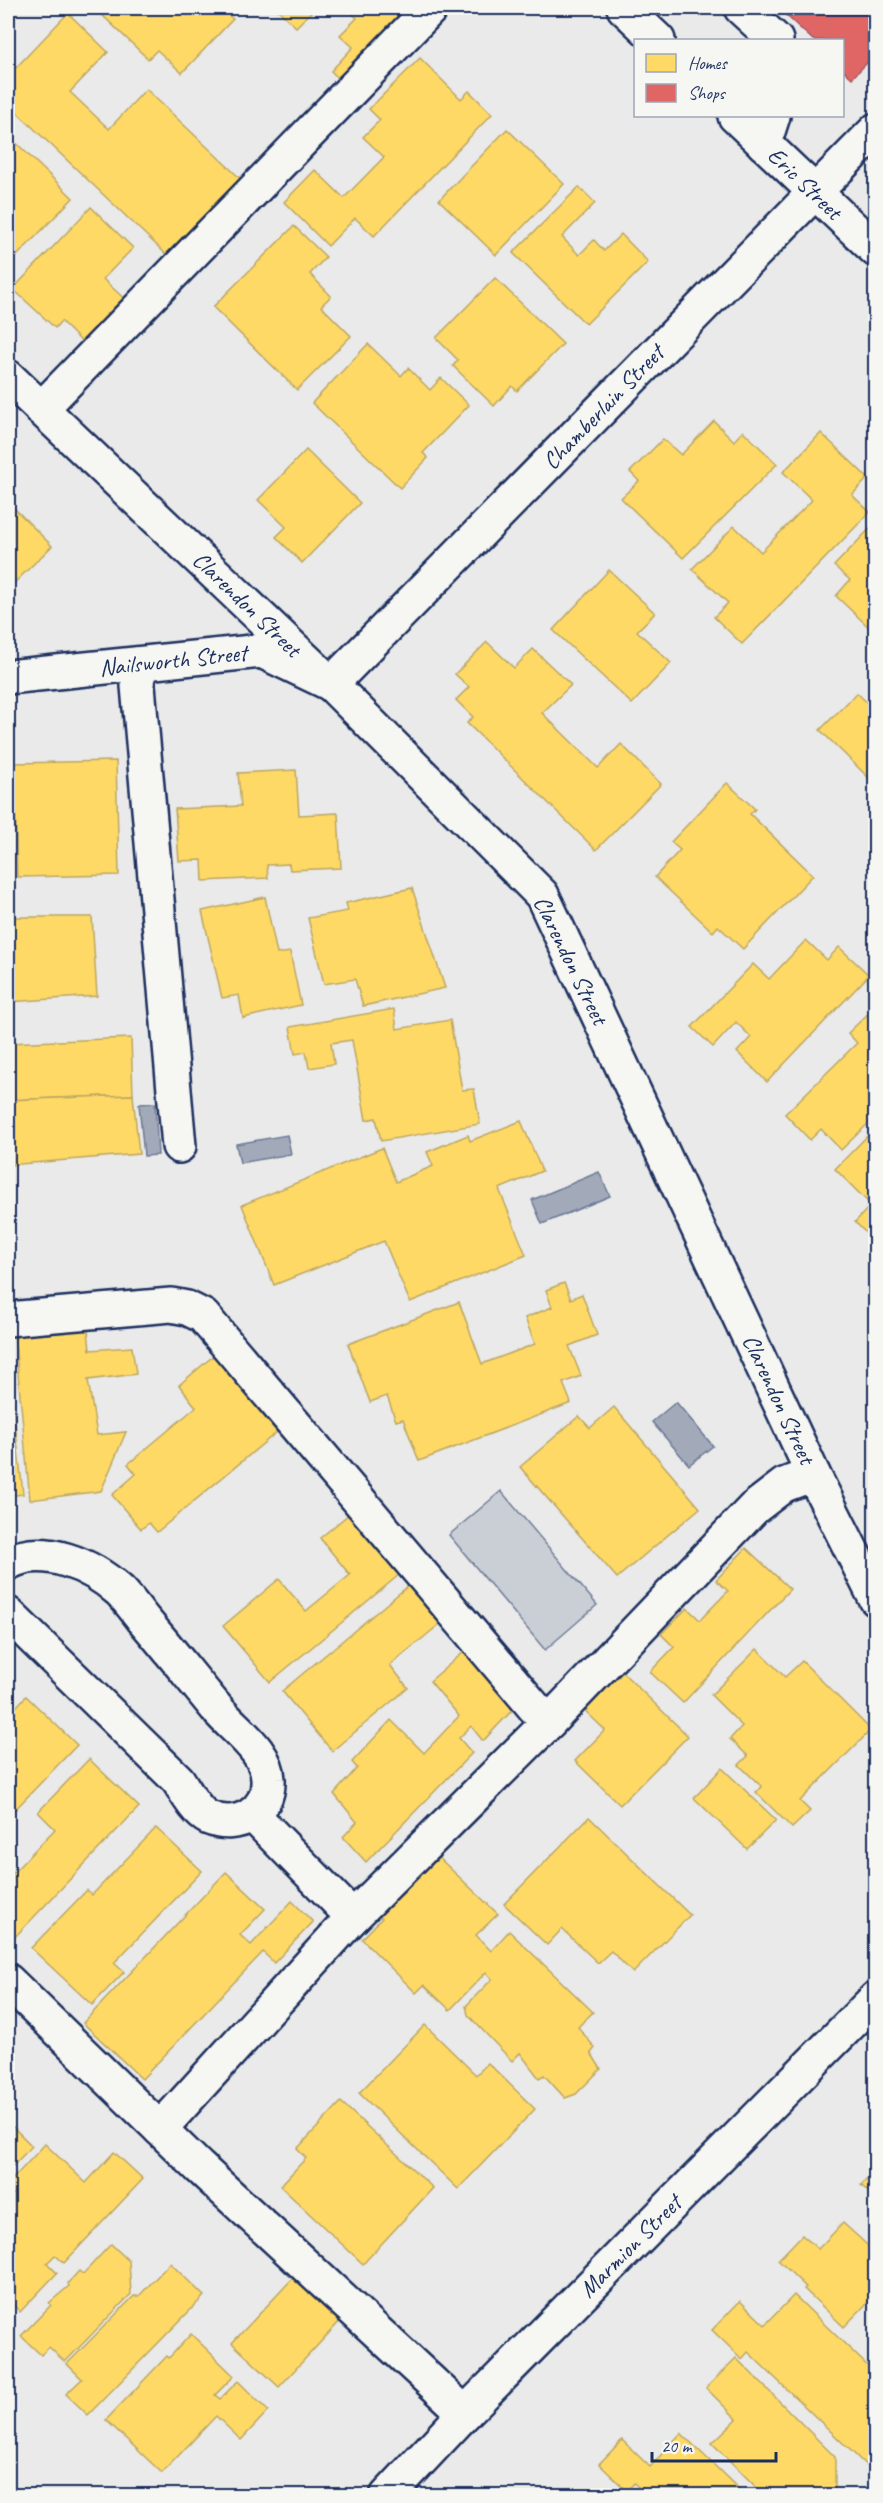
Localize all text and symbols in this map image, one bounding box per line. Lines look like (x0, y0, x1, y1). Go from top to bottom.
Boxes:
legend (634, 39, 844, 117)
text: Homes (688, 52, 728, 74)
text: Shops (688, 82, 727, 104)
street label: Eric Street (762, 140, 850, 227)
street label: Chamberlain Street (536, 336, 672, 476)
street label: Clarendon Street (186, 545, 309, 665)
street label: Nailsworth Street (98, 637, 251, 683)
street label: Clarendon Street (527, 891, 616, 1031)
street label: Clarendon Street (736, 1329, 823, 1470)
street label: Marmion Street (572, 2186, 690, 2304)
scale bar (652, 2425, 776, 2463)
text: 20 m (661, 2435, 694, 2457)

